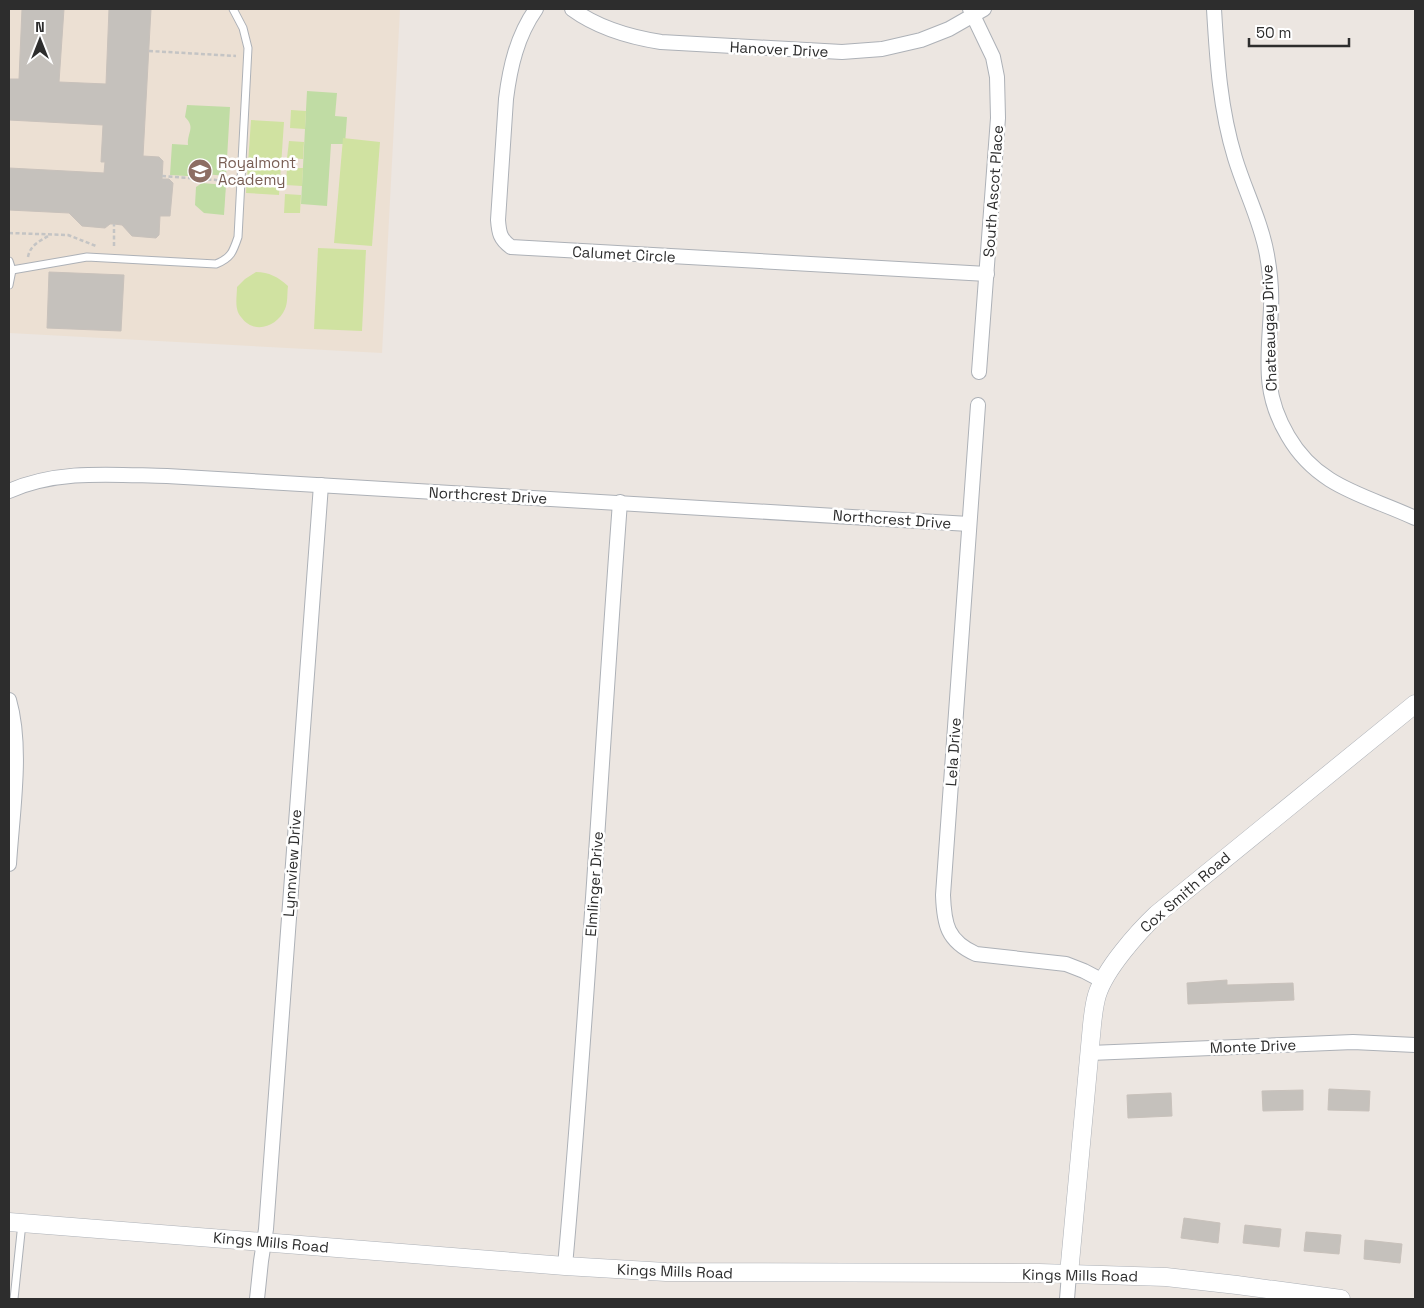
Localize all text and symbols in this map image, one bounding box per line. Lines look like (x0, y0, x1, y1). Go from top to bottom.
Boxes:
north arrow (15, 15, 65, 65)
scale bar (1249, 15, 1349, 47)
text: N (35, 18, 45, 36)
text: 50 m (1256, 23, 1291, 42)
street label: Hanover Drive (729, 37, 829, 61)
street label: South Ascot Place (979, 124, 1007, 258)
place label: Royalmont Academy (218, 153, 296, 189)
school or university icon: Royalmont Academy (187, 158, 213, 184)
street label: Calumet Circle (572, 242, 676, 266)
street label: Chateaugay Drive (1257, 264, 1281, 392)
street label: Northcrest Drive (428, 482, 548, 508)
street label: Northcrest Drive (832, 505, 952, 533)
street label: Lela Drive (941, 717, 965, 787)
street label: Lynnview Drive (279, 808, 305, 917)
street label: Elmlinger Drive (581, 831, 607, 937)
street label: Cox Smith Road (1136, 848, 1234, 936)
street label: Monte Drive (1209, 1035, 1297, 1057)
street label: Kings Mills Road (212, 1227, 330, 1257)
street label: Kings Mills Road (617, 1259, 733, 1283)
street label: Kings Mills Road (1022, 1264, 1138, 1286)

